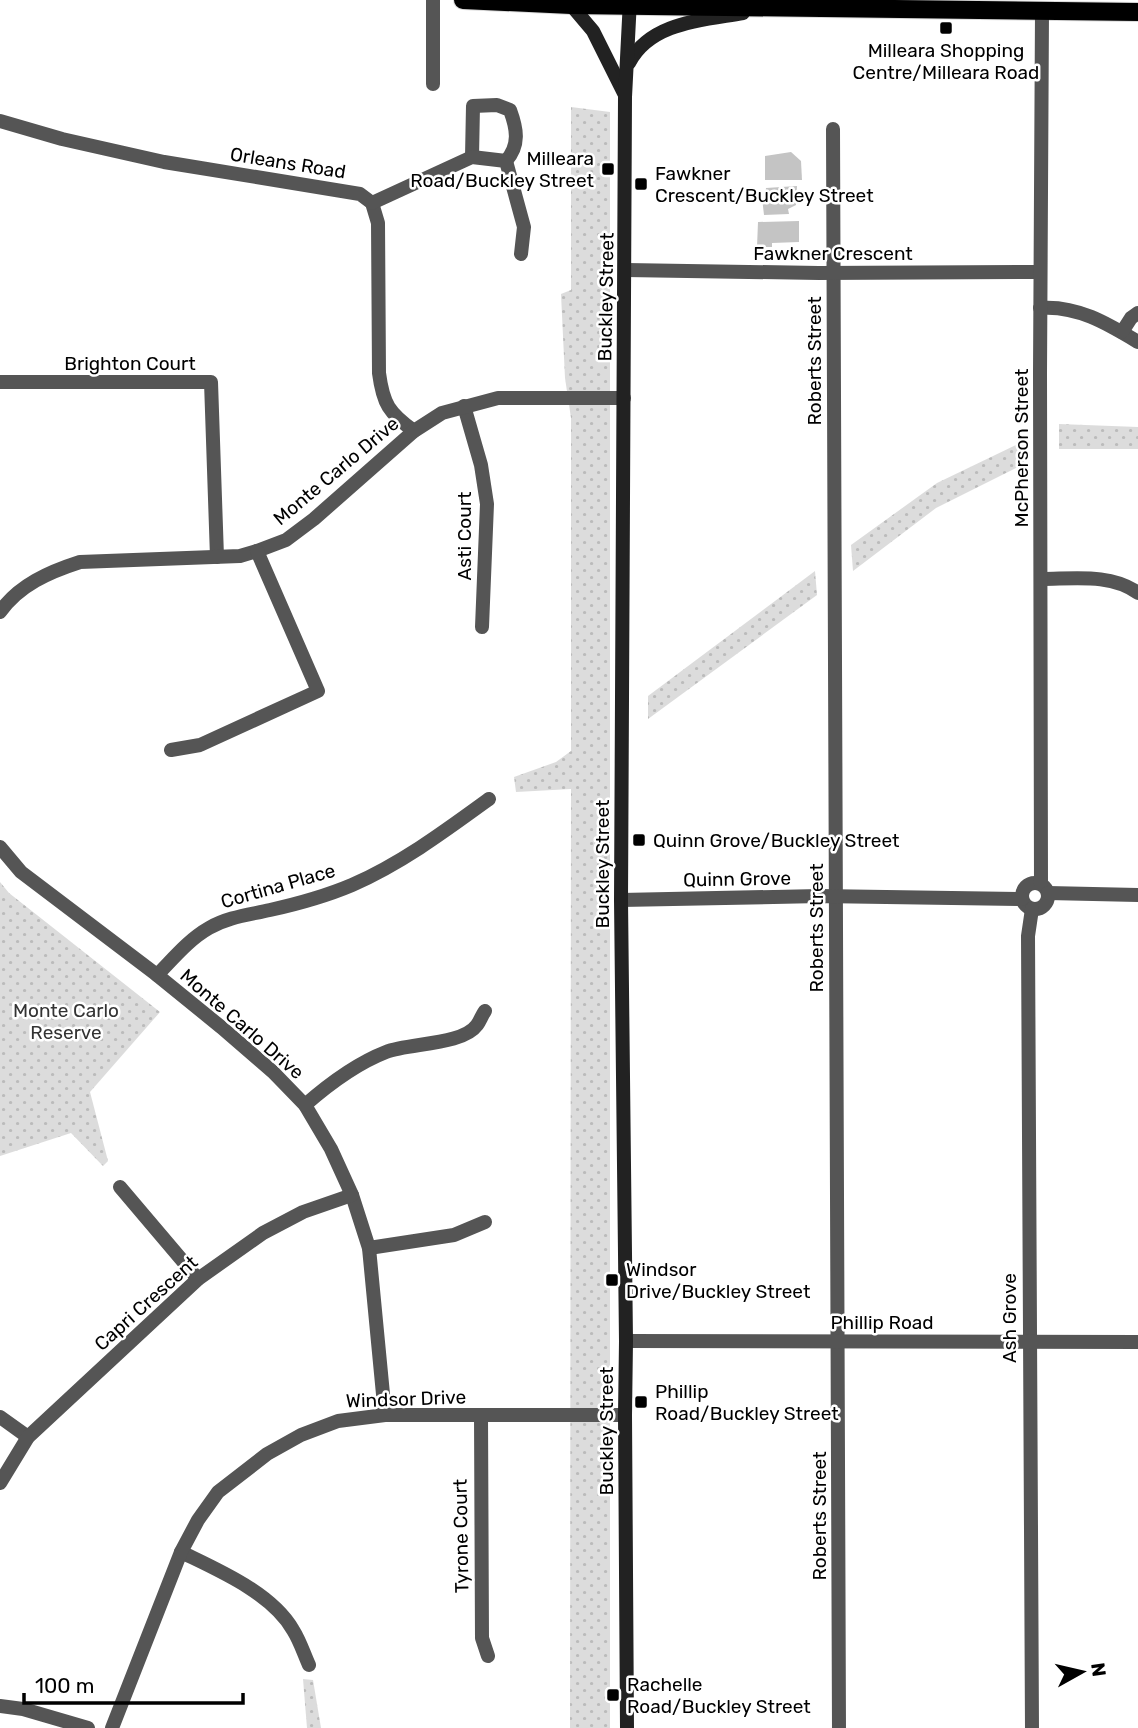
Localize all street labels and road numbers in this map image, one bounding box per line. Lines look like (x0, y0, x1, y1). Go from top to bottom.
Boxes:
street label: Orleans Road (229, 143, 347, 183)
street label: Buckley Street (593, 232, 619, 362)
street label: Fawkner Crescent (753, 242, 913, 265)
street label: Roberts Street (803, 296, 826, 426)
street label: Brighton Court (64, 352, 196, 375)
street label: McPherson Street (1010, 368, 1033, 527)
street label: Monte Carlo Drive (269, 412, 403, 530)
street label: Asti Court (453, 491, 476, 580)
street label: Buckley Street (591, 799, 614, 928)
street label: Cortina Place (218, 859, 338, 913)
street label: Roberts Street (805, 863, 828, 993)
street label: Quinn Grove (683, 867, 791, 891)
street label: Monte Carlo Drive (175, 964, 309, 1084)
street label: Capri Crescent (90, 1250, 203, 1355)
street label: Ash Grove (998, 1273, 1021, 1363)
street label: Phillip Road (830, 1311, 934, 1334)
street label: Buckley Street (595, 1366, 618, 1495)
street label: Windsor Drive (345, 1385, 467, 1413)
street label: Roberts Street (808, 1451, 831, 1581)
street label: Tyrone Court (448, 1478, 473, 1593)

